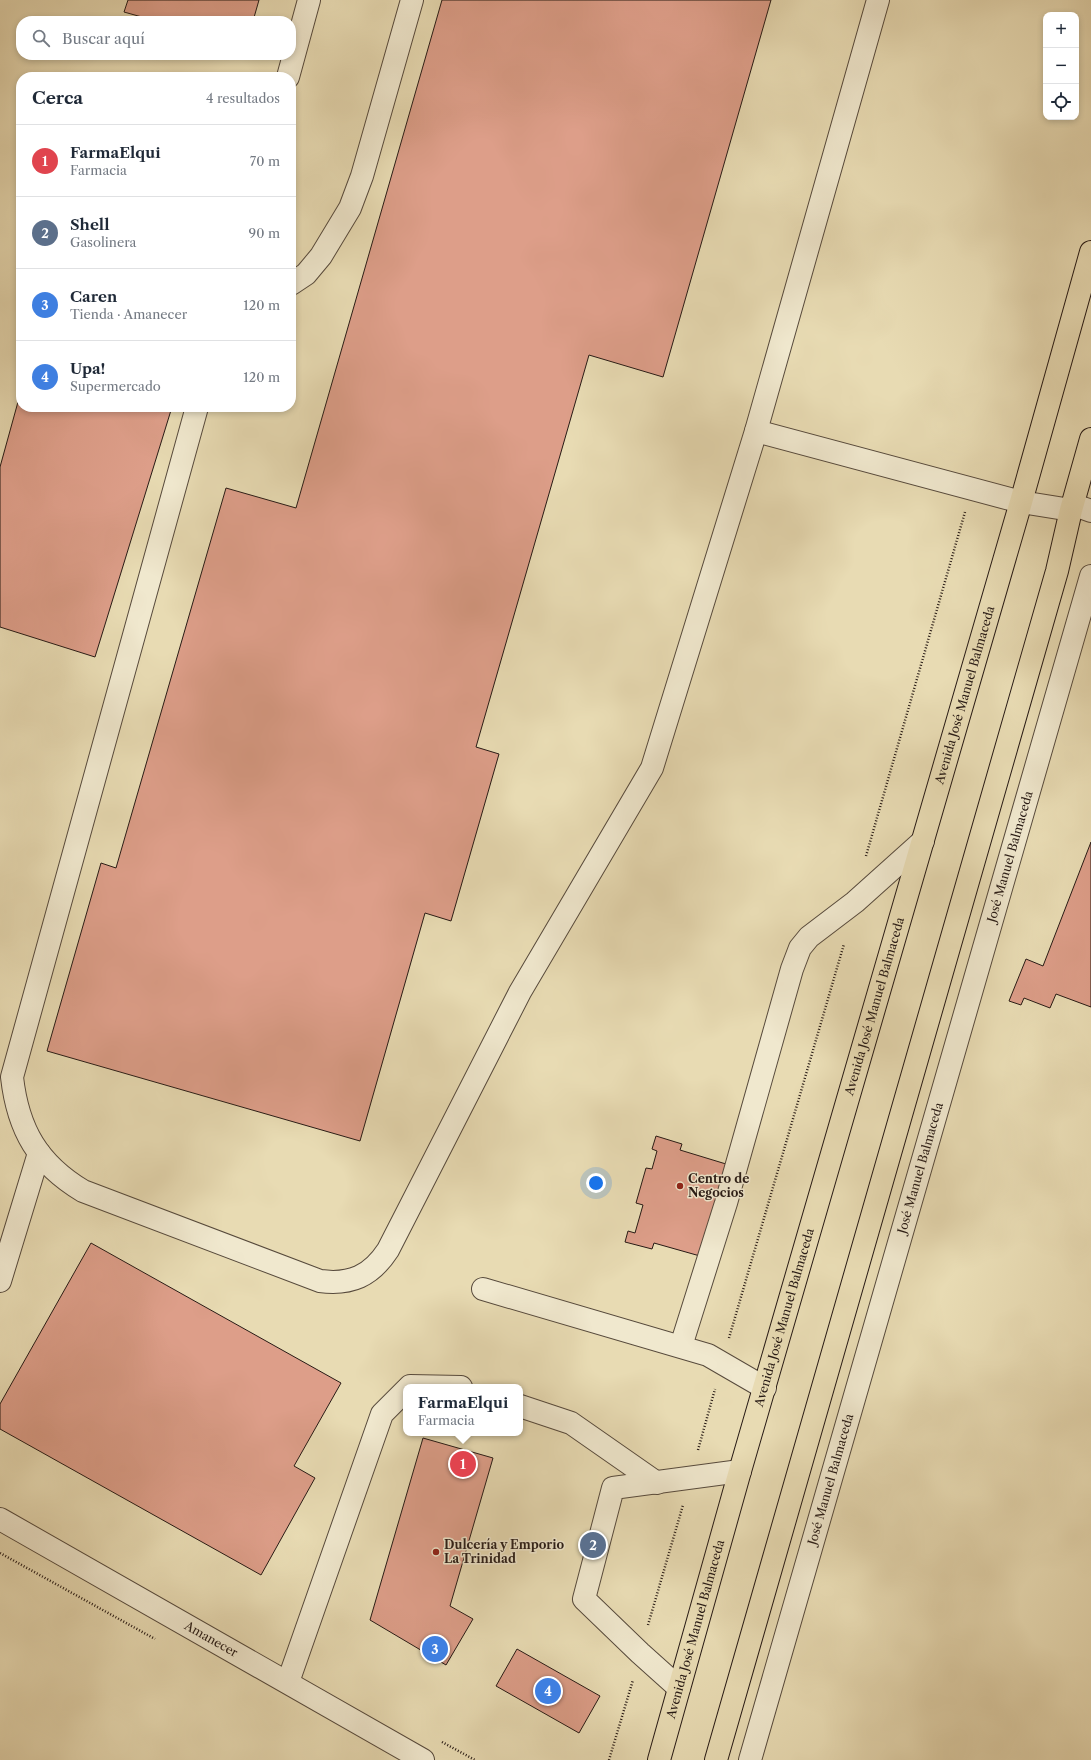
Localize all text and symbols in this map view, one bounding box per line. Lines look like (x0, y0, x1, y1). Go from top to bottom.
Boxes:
map controls (1043, 12, 1079, 120)
button: + (1043, 12, 1079, 48)
search box (16, 16, 296, 60)
icon: search (30, 27, 52, 49)
text: Buscar aquí (62, 29, 145, 48)
button: − (1043, 48, 1079, 84)
button: locate (1043, 84, 1079, 120)
text: Cerca (32, 88, 83, 108)
text: 4 resultados (206, 90, 280, 106)
text: FarmaElqui (70, 143, 160, 162)
text: 1 (42, 153, 48, 169)
text: 70 m (250, 153, 280, 169)
text: Farmacia (70, 162, 127, 178)
text: Shell (70, 215, 109, 234)
text: 2 (41, 225, 49, 241)
text: 90 m (249, 225, 280, 241)
text: Gasolinera (70, 234, 136, 250)
text: Caren (70, 287, 117, 306)
text: 3 (41, 297, 49, 313)
text: 120 m (243, 297, 280, 313)
text: Tienda · Amanecer (70, 306, 187, 322)
text: Upa! (70, 359, 105, 378)
text: 4 (41, 369, 49, 385)
text: 120 m (243, 369, 280, 385)
text: Supermercado (70, 378, 161, 394)
street label: Avenida José Manuel Balmaceda (931, 603, 998, 787)
street label: José Manuel Balmaceda (983, 789, 1036, 926)
street label: Avenida José Manuel Balmaceda (841, 915, 907, 1098)
street label: José Manuel Balmaceda (893, 1100, 946, 1237)
place label: Centro de Negocios (688, 1171, 749, 1200)
your location (586, 1173, 606, 1193)
marker: Centro de Negocios (675, 1181, 685, 1191)
street label: Avenida José Manuel Balmaceda (751, 1226, 817, 1409)
popup (403, 1384, 523, 1436)
text: FarmaElqui (418, 1393, 508, 1412)
street label: José Manuel Balmaceda (804, 1411, 857, 1549)
text: Farmacia (418, 1412, 475, 1428)
pin: 1 (450, 1449, 476, 1479)
pin: 2 (580, 1530, 606, 1560)
place label: Dulcería y Emporio La Trinidad (444, 1537, 564, 1566)
street label: Avenida José Manuel Balmaceda (663, 1537, 728, 1721)
marker: Dulcería y Emporio La Trinidad (431, 1547, 441, 1557)
street label: Amanecer (181, 1617, 241, 1660)
pin: 3 (422, 1634, 448, 1664)
pin: 4 (535, 1676, 561, 1706)

